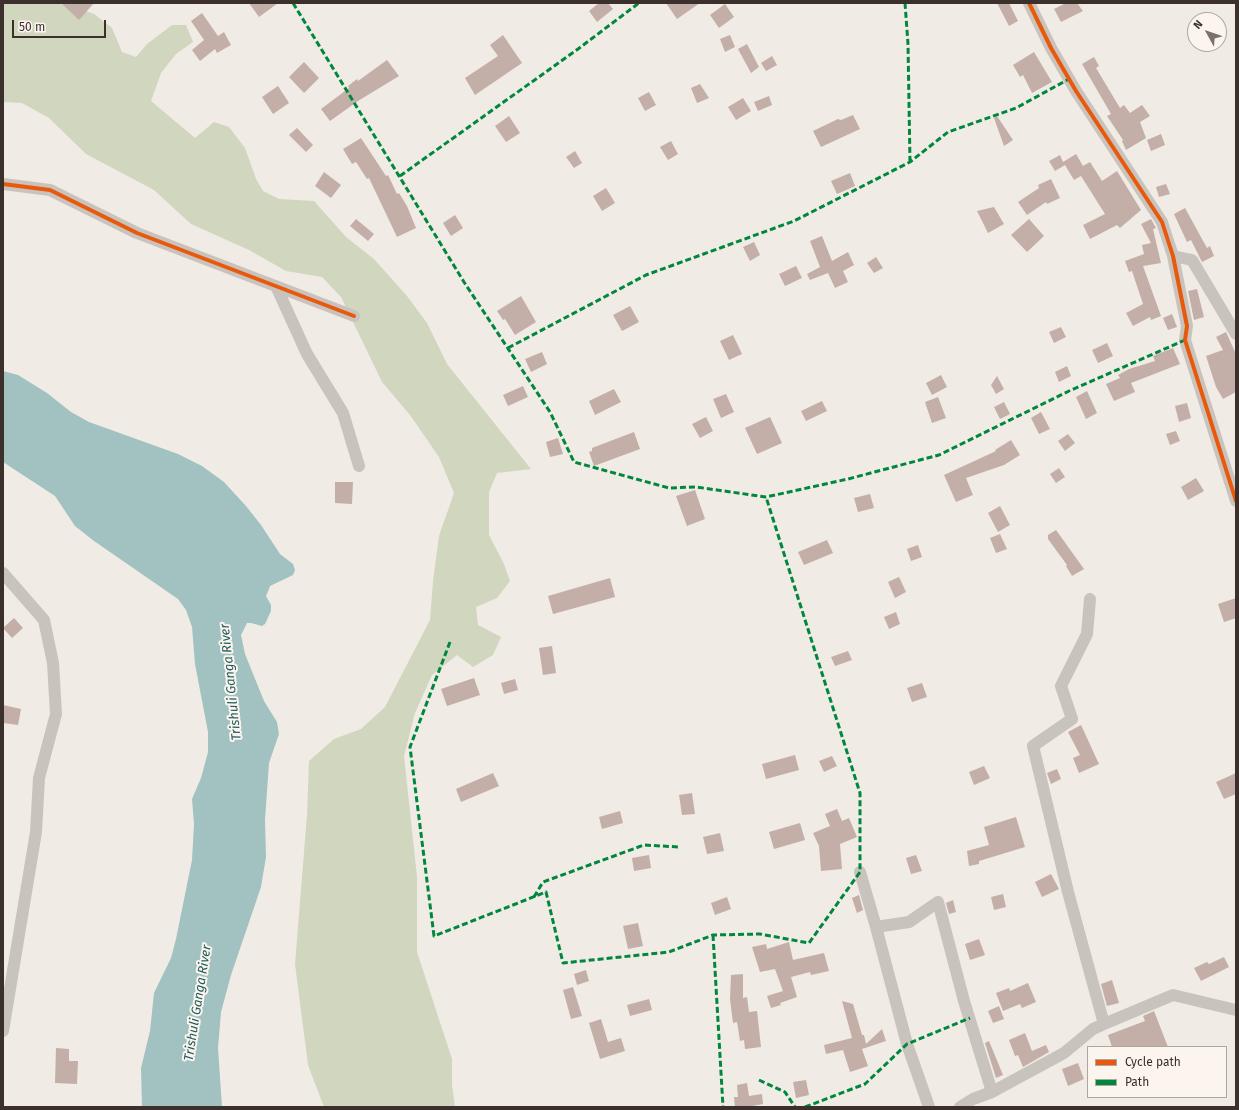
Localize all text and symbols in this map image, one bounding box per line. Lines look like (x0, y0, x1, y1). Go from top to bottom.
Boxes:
scale bar (14, 12, 108, 38)
north arrow (1187, 12, 1227, 52)
text: N (1191, 18, 1206, 32)
text: 50 m (19, 20, 45, 34)
water label: Trishuli Ganga River (217, 623, 245, 741)
water label: Trishuli Ganga River (181, 944, 215, 1062)
legend (1087, 1046, 1227, 1098)
text: Cycle path (1125, 1055, 1181, 1069)
text: Path (1125, 1075, 1149, 1089)

